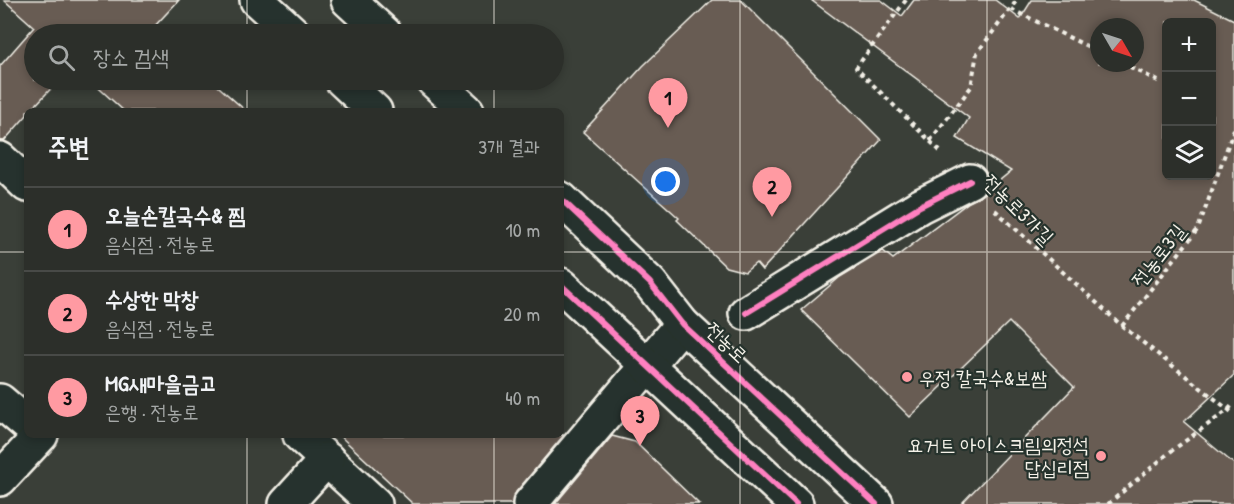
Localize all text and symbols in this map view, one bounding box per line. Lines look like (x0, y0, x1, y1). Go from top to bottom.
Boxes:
north arrow (1090, 18, 1144, 72)
map controls (1162, 18, 1216, 180)
button: + (1162, 18, 1216, 72)
search box (24, 24, 564, 90)
icon: search (45, 41, 78, 74)
text: 장소 검색 (93, 42, 169, 72)
button: − (1162, 72, 1216, 126)
pin: 1 (648, 78, 688, 128)
button: layers (1162, 126, 1216, 180)
text: 주변 (48, 129, 90, 164)
text: 3개 결과 (478, 133, 540, 160)
your location (651, 167, 680, 196)
pin: 2 (752, 168, 792, 217)
street label: 전농로3가길 (978, 168, 1060, 250)
text: 오늘손칼국수& 찜 (105, 200, 246, 230)
text: 1 (64, 216, 71, 243)
text: 10 m (506, 216, 540, 243)
street label: 전농로3길 (1125, 218, 1191, 292)
text: 음식점 · 전농로 (105, 230, 215, 257)
text: 수상한 막창 (105, 284, 199, 314)
text: 2 (63, 300, 72, 327)
text: 20 m (503, 300, 540, 327)
text: 음식점 · 전농로 (105, 314, 215, 341)
street label: 전농로 (700, 316, 754, 368)
place label: 우정 칼국수&보쌈 (919, 364, 1047, 391)
text: MG새마을금고 (105, 368, 217, 398)
marker: 우정 칼국수&보쌈 (900, 370, 914, 384)
text: 3 (63, 384, 72, 411)
text: 40 m (505, 384, 540, 411)
pin: 3 (620, 396, 660, 446)
text: 은행 · 전농로 (105, 398, 199, 425)
place label: 요거트 아이스크림의정석 답십리점 (907, 431, 1089, 481)
marker: 요거트 아이스크림의정석 답십리점 (1094, 449, 1108, 463)

